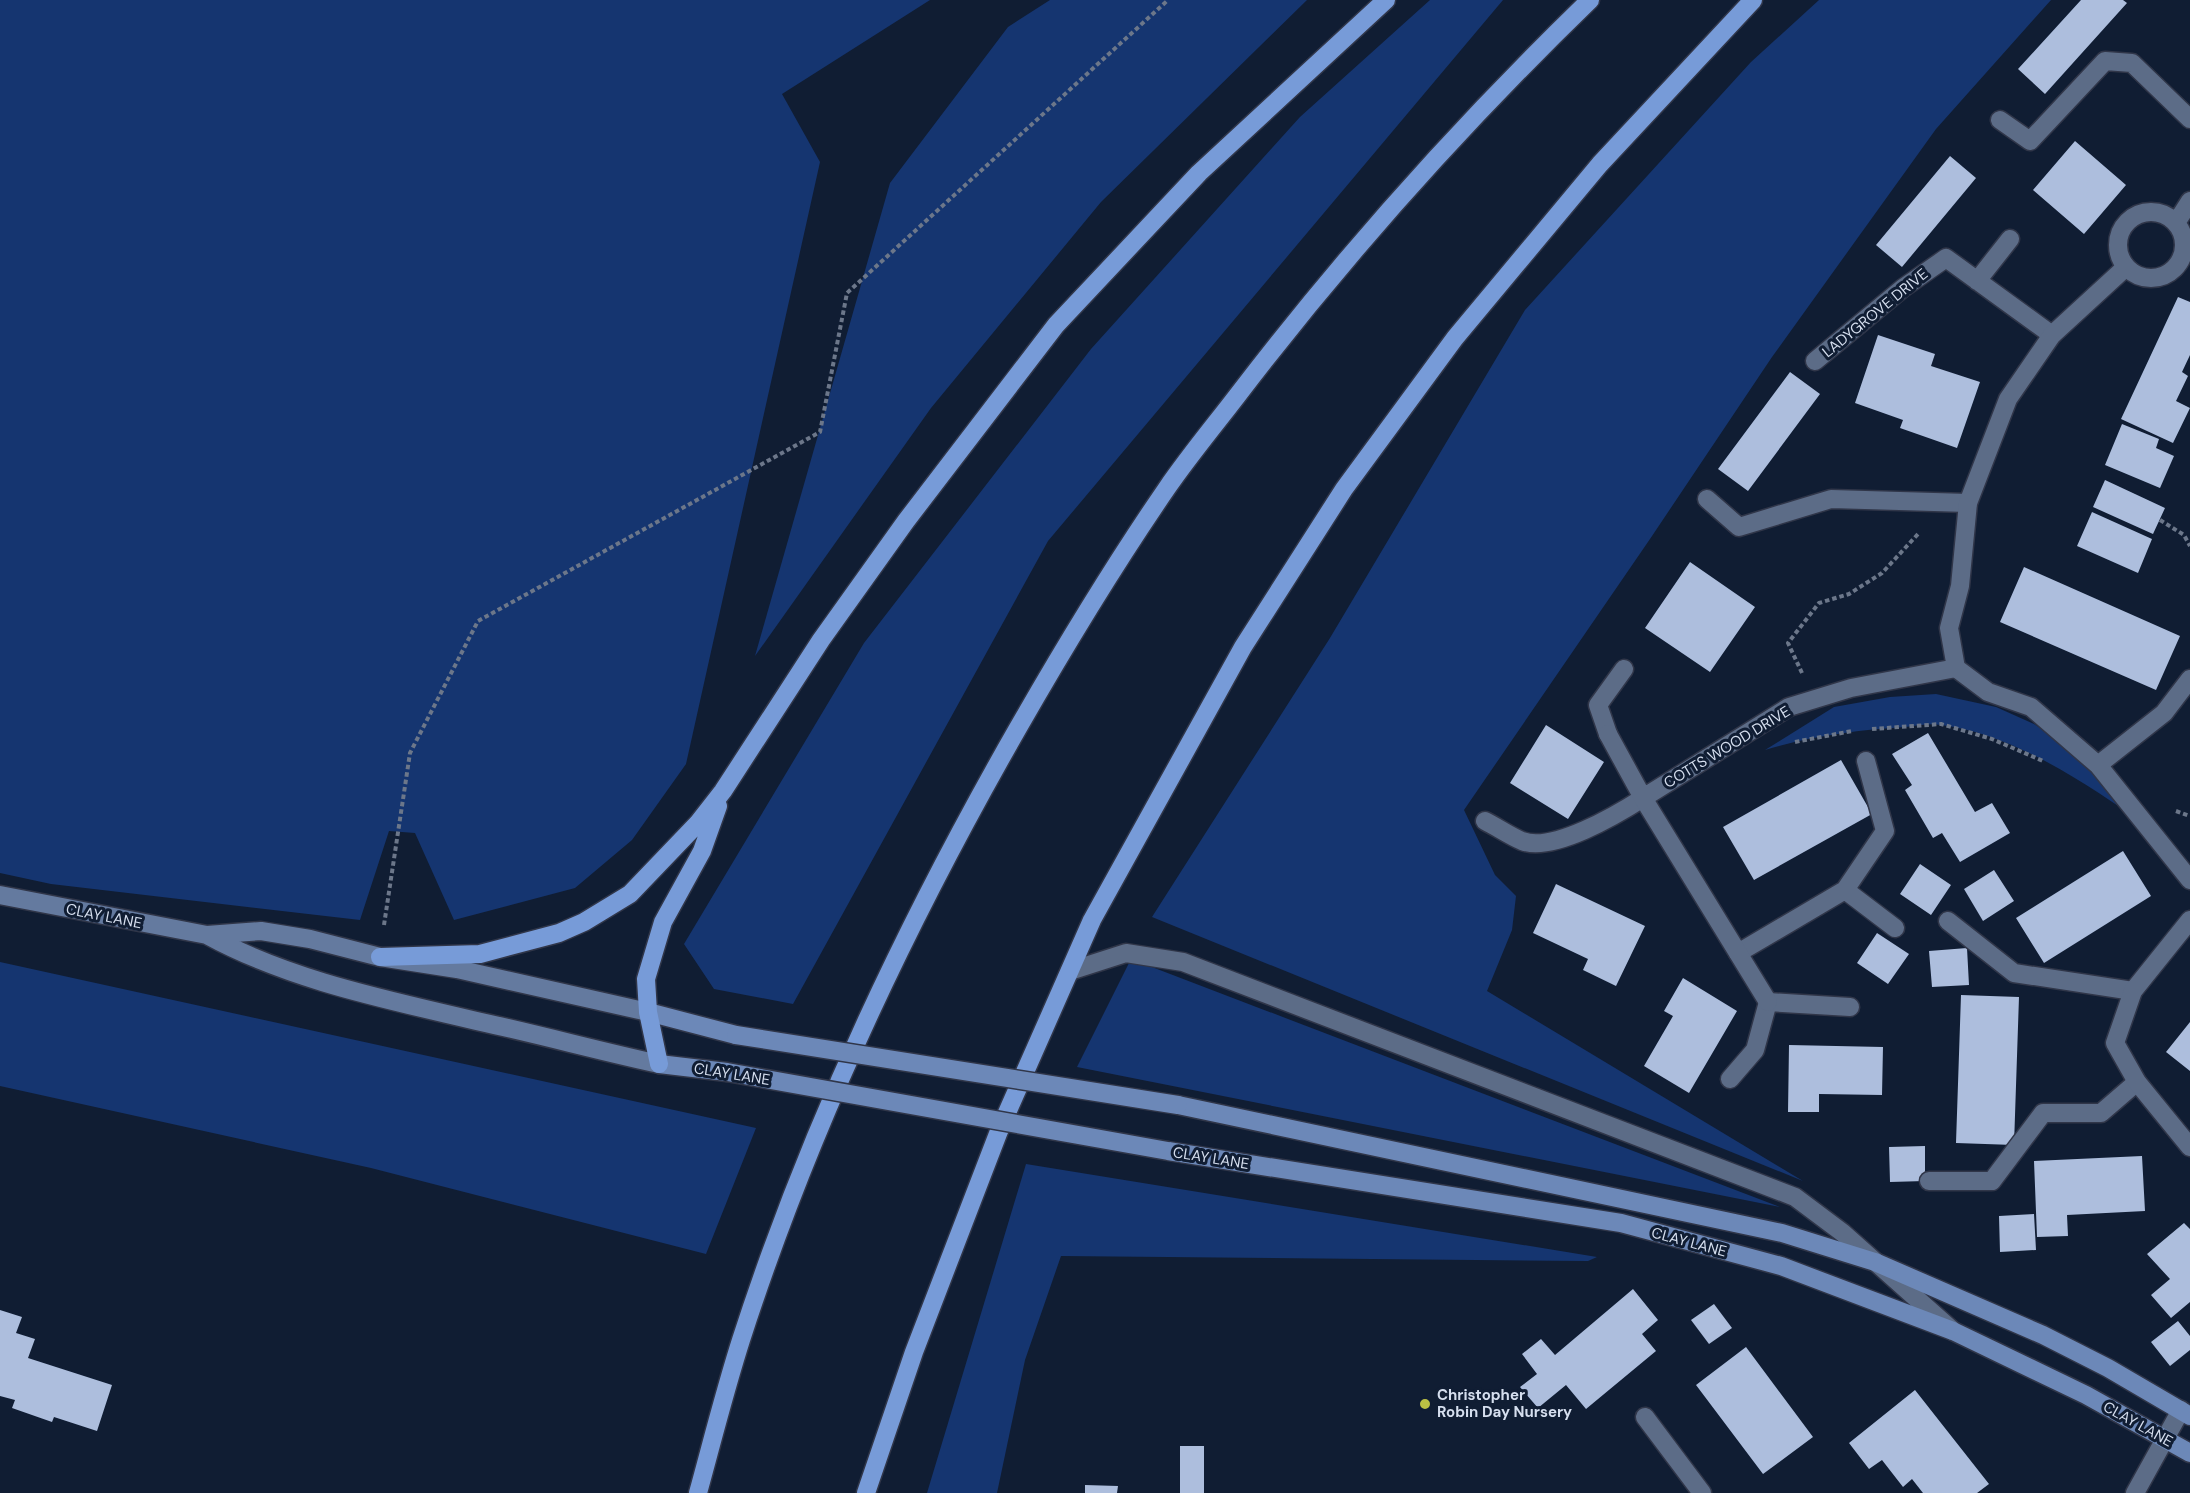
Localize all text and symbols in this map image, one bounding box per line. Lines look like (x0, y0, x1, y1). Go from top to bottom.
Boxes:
street label: LADYGROVE DRIVE (1818, 264, 1932, 362)
street label: COTTS WOOD DRIVE (1660, 701, 1794, 793)
street label: CLAY LANE (64, 899, 144, 933)
street label: CLAY LANE (692, 1058, 772, 1090)
street label: CLAY LANE (1171, 1142, 1251, 1174)
street label: CLAY LANE (1649, 1222, 1729, 1262)
place label: Christopher Robin Day Nursery (1437, 1385, 1572, 1422)
marker: Christopher Robin Day Nursery (1418, 1397, 1432, 1411)
street label: CLAY LANE (2100, 1397, 2176, 1451)

